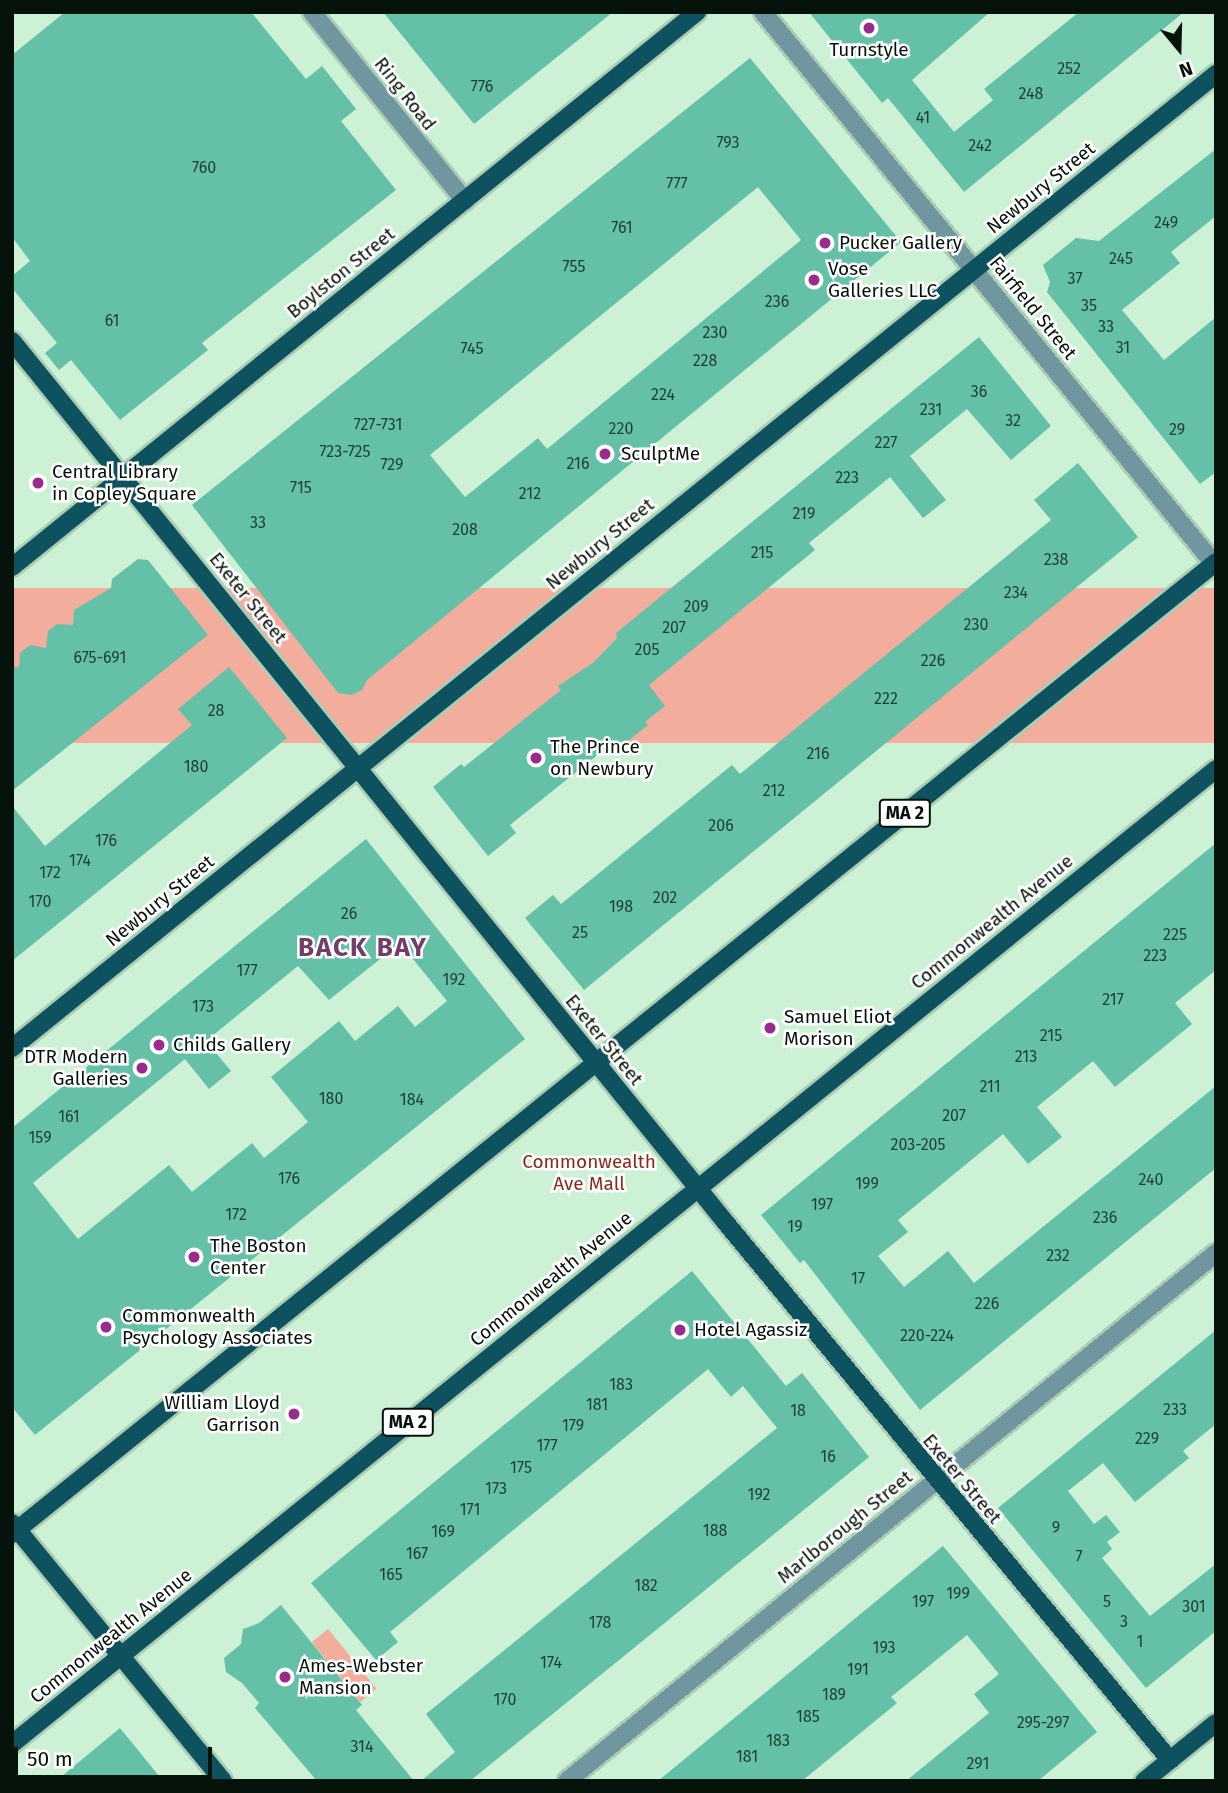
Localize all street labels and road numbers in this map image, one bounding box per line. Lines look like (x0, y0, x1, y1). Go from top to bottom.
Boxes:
street label: Ring Road (369, 53, 441, 135)
street label: Newbury Street (982, 137, 1100, 239)
street label: Boylston Street (283, 223, 399, 323)
street label: Fairfield Street (985, 252, 1081, 364)
street label: Newbury Street (541, 493, 659, 595)
street label: Exeter Street (204, 548, 292, 648)
road number: MA 2 (879, 798, 931, 828)
street label: Newbury Street (101, 850, 219, 952)
street label: Commonwealth Avenue (906, 850, 1078, 994)
street label: Exeter Street (560, 990, 648, 1090)
street label: Commonwealth Avenue (465, 1207, 637, 1351)
road number: MA 2 (382, 1408, 434, 1436)
street label: Exeter Street (918, 1429, 1006, 1529)
street label: Marlborough Street (773, 1466, 917, 1588)
street label: Commonwealth Avenue (25, 1564, 197, 1708)

